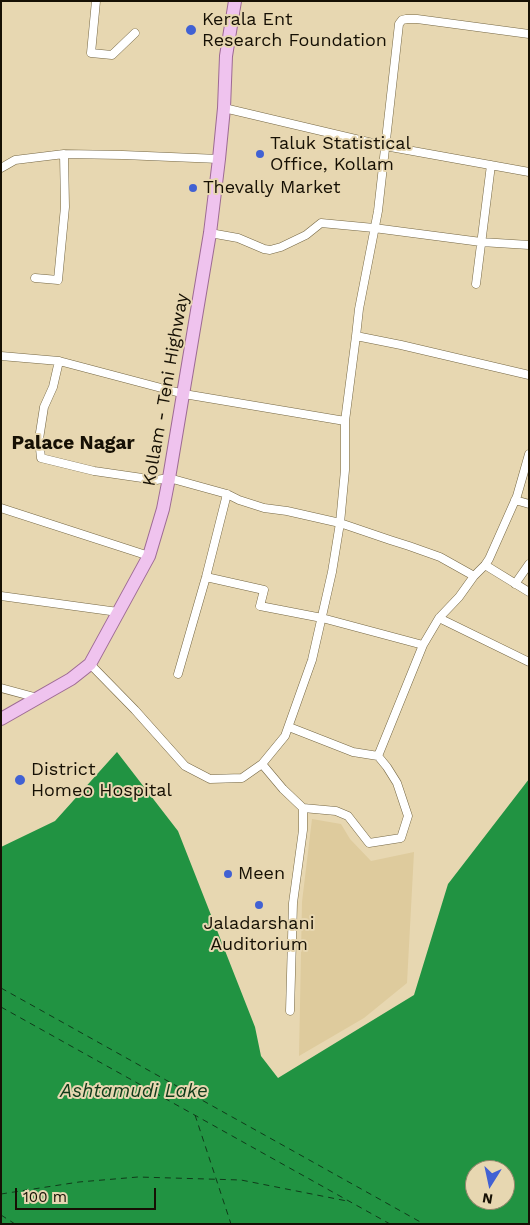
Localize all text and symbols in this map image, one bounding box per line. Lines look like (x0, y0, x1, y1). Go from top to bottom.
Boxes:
place label: Kerala Ent Research Foundation (202, 9, 387, 52)
marker: Kerala Ent Research Foundation (184, 23, 198, 37)
place label: Taluk Statistical Office, Kollam (270, 133, 411, 176)
marker: Taluk Statistical Office, Kollam (254, 148, 266, 160)
place label: Thevally Market (203, 177, 340, 199)
marker: Thevally Market (187, 182, 199, 194)
street label: Kollam - Teni Highway (138, 292, 194, 488)
district label: Palace Nagar (11, 432, 135, 454)
place label: District Homeo Hospital (31, 759, 172, 802)
marker: District Homeo Hospital (13, 773, 27, 787)
place label: Meen (238, 863, 285, 885)
marker: Meen (222, 868, 234, 880)
marker: Jaladarshani Auditorium (253, 899, 265, 911)
place label: Jaladarshani Auditorium (204, 913, 314, 956)
water label: Ashtamudi Lake (60, 1080, 208, 1102)
north arrow (465, 1160, 515, 1210)
scale bar (18, 1178, 159, 1210)
text: 100 m (23, 1188, 67, 1206)
text: N (481, 1190, 494, 1208)

